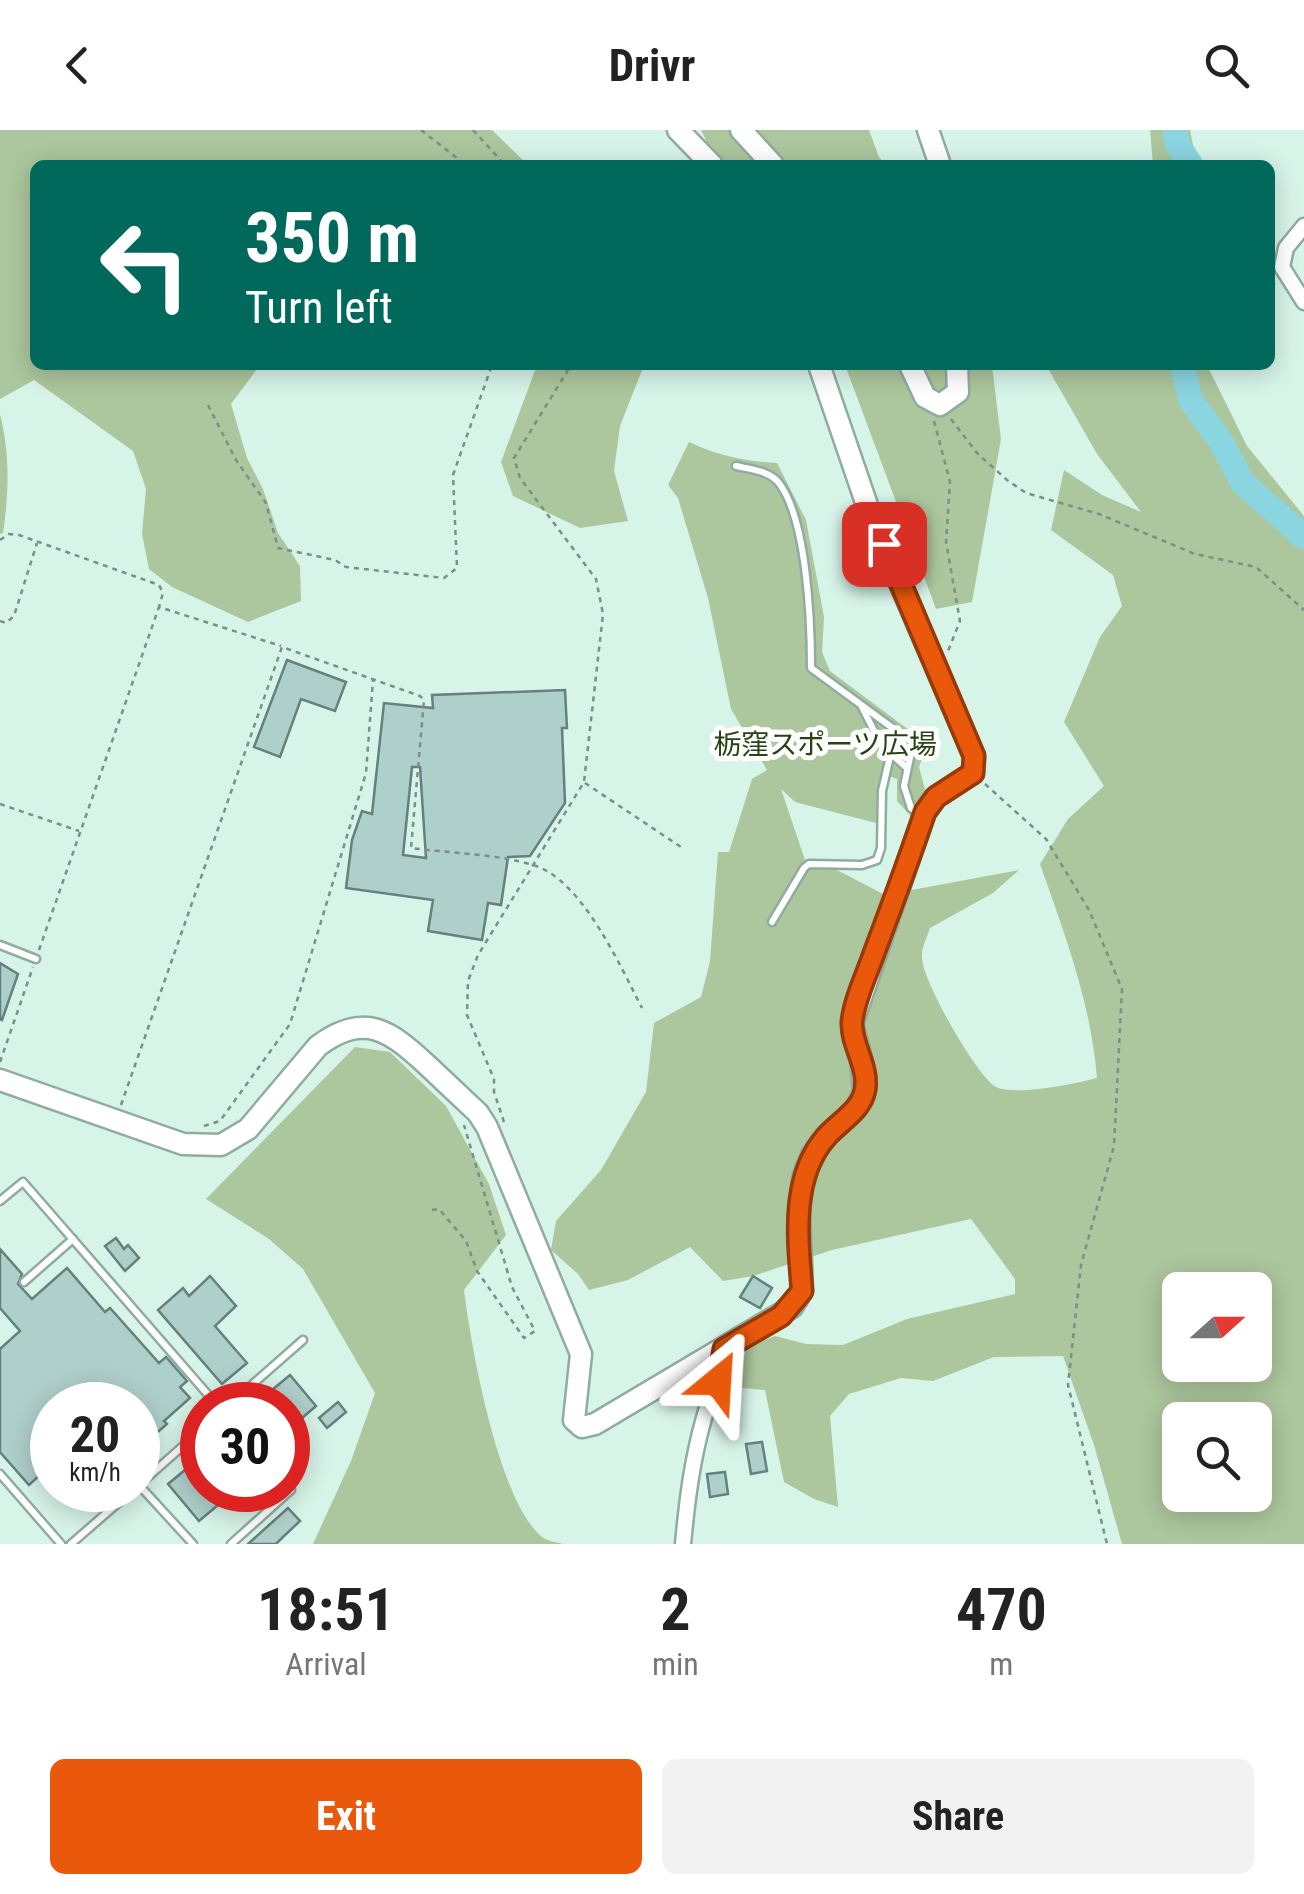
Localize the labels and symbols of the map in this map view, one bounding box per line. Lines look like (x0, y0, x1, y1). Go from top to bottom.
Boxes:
pin (842, 502, 927, 587)
park label: 栃窪スポーツ広場 (713, 728, 937, 761)
north arrow (1162, 1272, 1272, 1382)
position arrow (666, 1329, 770, 1433)
speed limit sign: 30 (180, 1382, 310, 1512)

